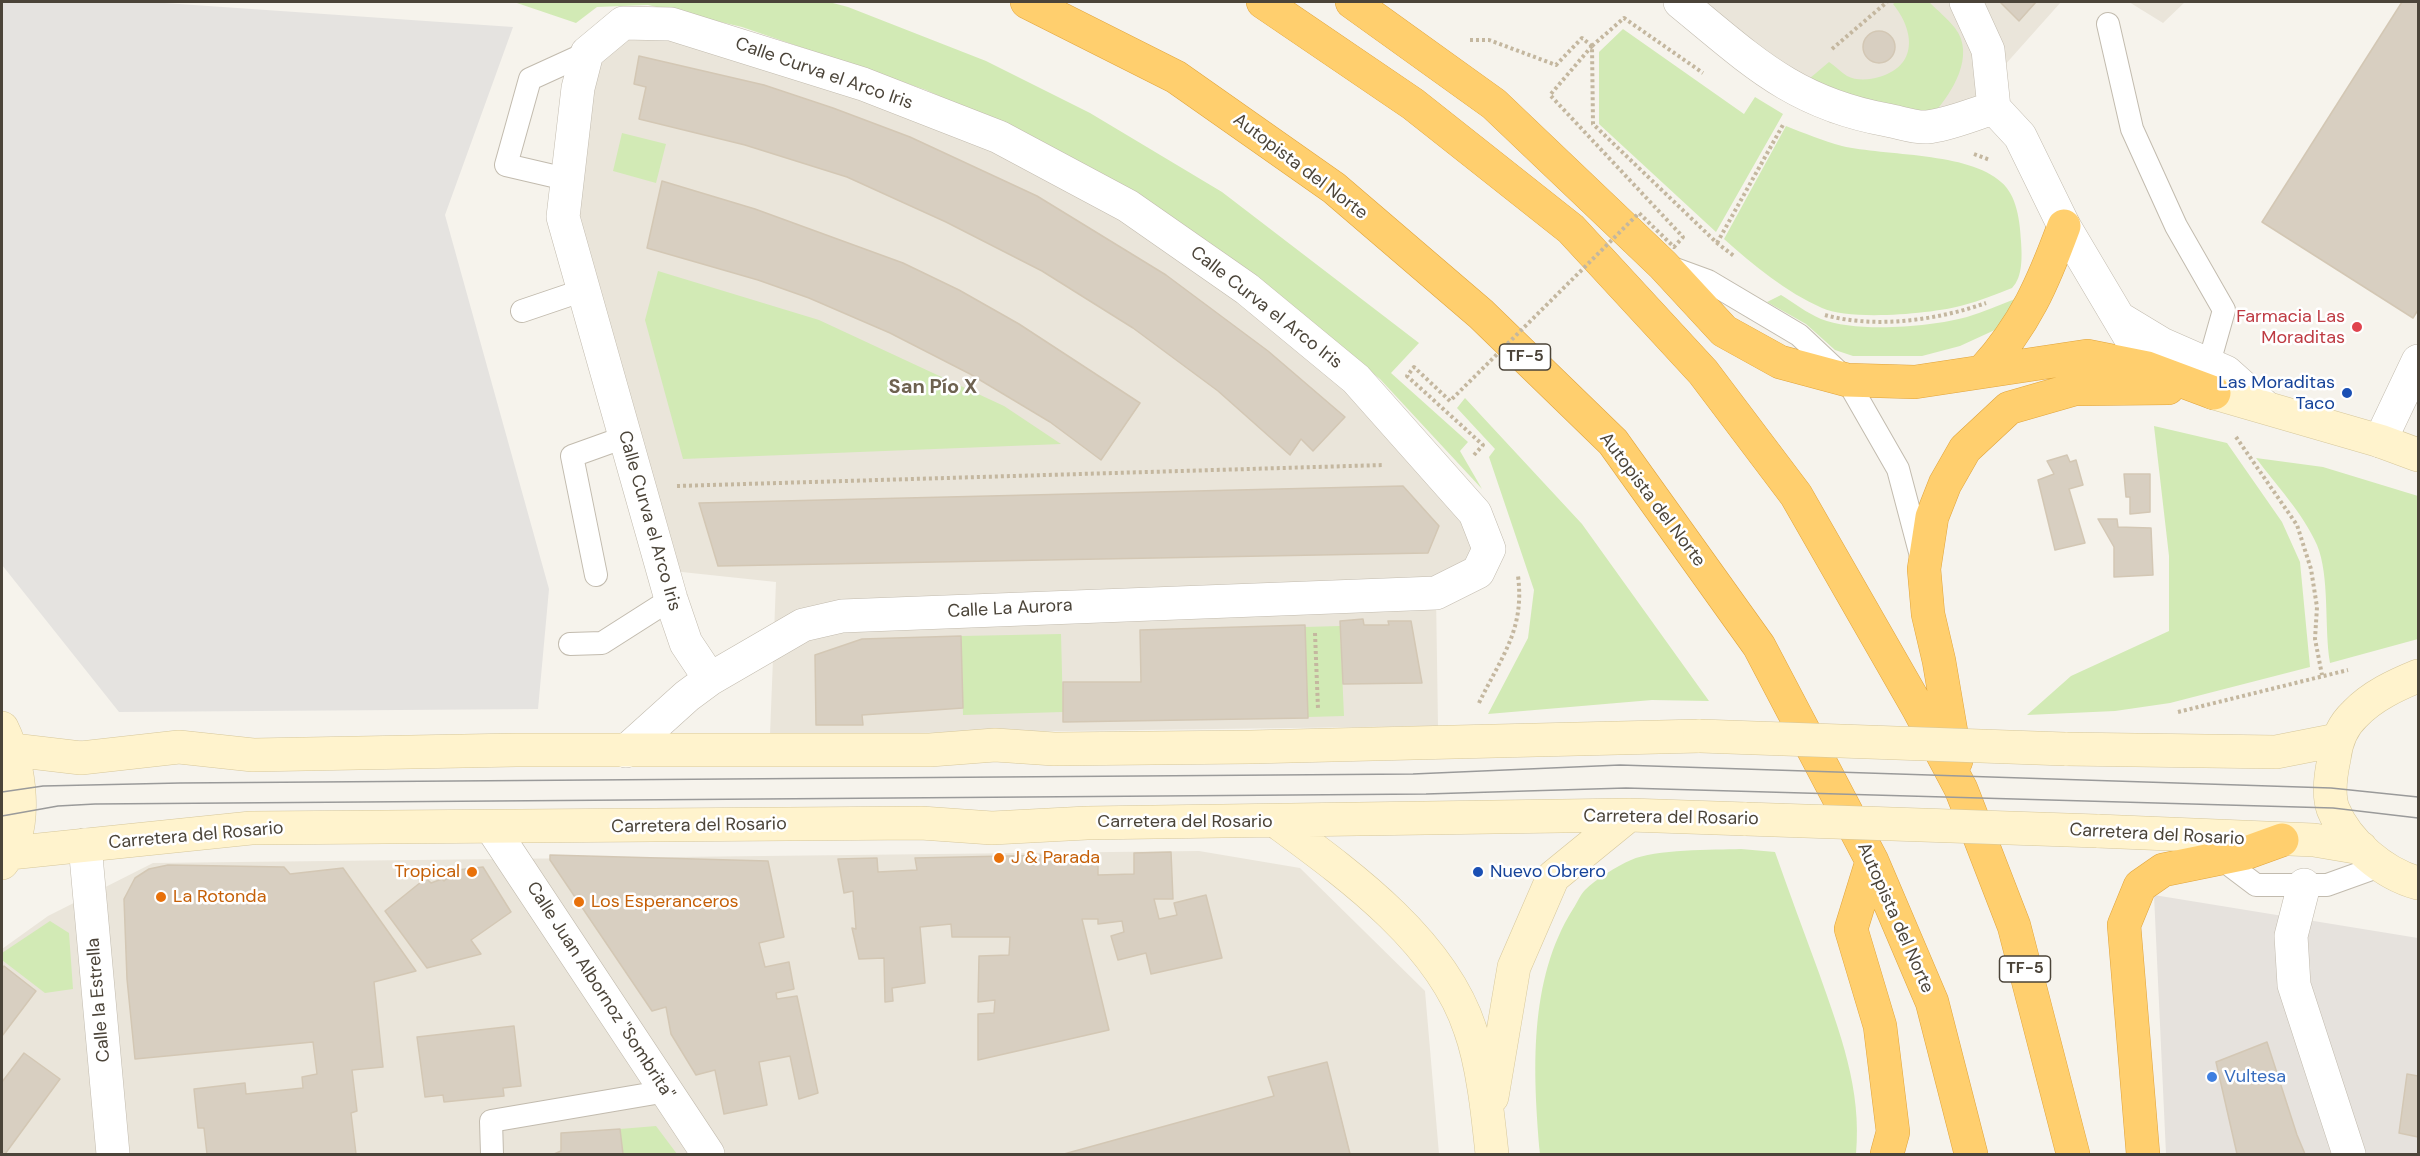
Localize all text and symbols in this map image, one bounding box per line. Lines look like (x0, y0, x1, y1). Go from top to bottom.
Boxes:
street label: Calle Curva el Arco Iris (732, 33, 916, 115)
street label: Autopista del Norte (1229, 109, 1371, 225)
street label: Calle Curva el Arco Iris (1186, 242, 1346, 374)
place label: Farmacia Las Moraditas (2236, 306, 2345, 348)
marker: Farmacia Las Moraditas (2350, 320, 2364, 334)
road number: TF-5 (1500, 344, 1550, 370)
place label: Las Moraditas Taco (2218, 372, 2335, 415)
district label: San Pío X (889, 376, 977, 400)
marker: Las Moraditas Taco (2340, 386, 2354, 400)
street label: Calle Curva el Arco Iris (613, 428, 685, 614)
street label: Autopista del Norte (1594, 429, 1710, 571)
street label: Calle La Aurora (947, 595, 1073, 623)
street label: Carretera del Rosario (1583, 806, 1759, 830)
street label: Carretera del Rosario (1097, 811, 1273, 833)
street label: Carretera del Rosario (611, 814, 787, 838)
street label: Carretera del Rosario (108, 818, 284, 854)
street label: Carretera del Rosario (2069, 820, 2245, 850)
street label: Autopista del Norte (1852, 839, 1938, 997)
place label: J & Parada (1011, 847, 1100, 869)
marker: J & Parada (992, 851, 1006, 865)
place label: Tropical (394, 861, 460, 883)
place label: Nuevo Obrero (1490, 861, 1606, 883)
marker: Tropical (465, 865, 479, 879)
marker: Nuevo Obrero (1471, 865, 1485, 879)
street label: Calle Juan Albornoz "Sombrita" (521, 878, 679, 1104)
place label: La Rotonda (173, 886, 266, 908)
marker: La Rotonda (154, 890, 168, 904)
place label: Los Esperanceros (591, 891, 739, 913)
marker: Los Esperanceros (572, 895, 586, 909)
street label: Calle la Estrella (83, 937, 115, 1063)
road number: TF-5 (2000, 956, 2050, 982)
place label: Vultesa (2224, 1066, 2286, 1088)
marker: Vultesa (2205, 1070, 2219, 1084)

